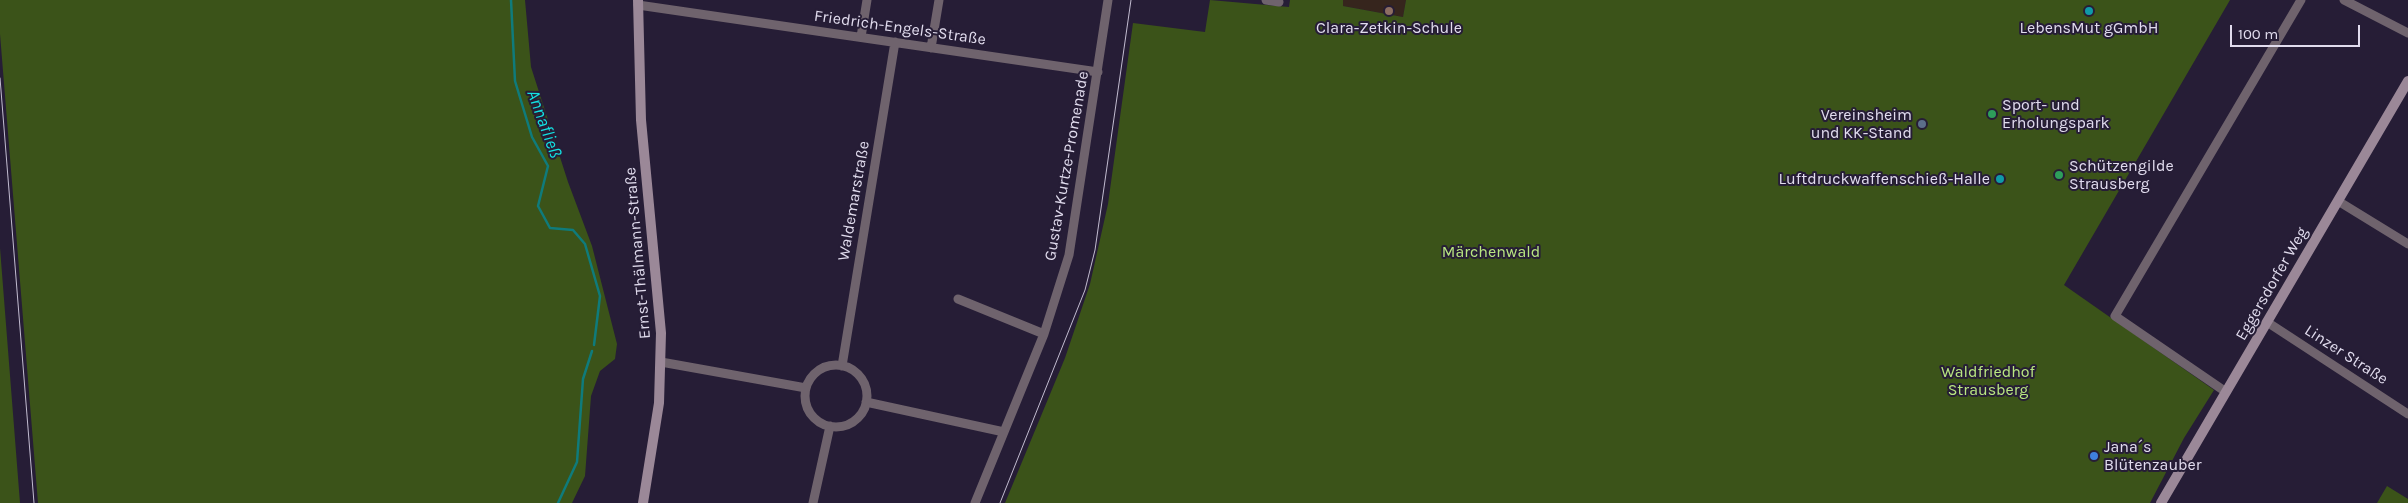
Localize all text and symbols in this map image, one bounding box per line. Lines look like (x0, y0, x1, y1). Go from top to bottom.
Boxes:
marker: Clara-Zetkin-Schule (1383, 5, 1395, 17)
marker: LebensMut gGmbH (2083, 5, 2095, 17)
street label: Friedrich-Engels-Straße (813, 6, 987, 50)
scale bar (2233, 15, 2363, 47)
place label: Clara-Zetkin-Schule (1316, 18, 1462, 38)
place label: LebensMut gGmbH (2020, 18, 2158, 38)
text: 100 m (2238, 25, 2278, 43)
street label: Gustav-Kurtze-Promenade (1041, 70, 1093, 262)
water label: Annafließ (522, 87, 566, 161)
place label: Sport- und Erholungspark (2002, 95, 2109, 133)
place label: Vereinsheim und KK-Stand (1811, 105, 1912, 143)
marker: Sport- und Erholungspark (1986, 108, 1998, 120)
marker: Vereinsheim und KK-Stand (1916, 118, 1928, 130)
street label: Waldemarstraße (834, 140, 874, 262)
place label: Schützengilde Strausberg (2069, 156, 2174, 194)
street label: Ernst-Thälmann-Straße (621, 166, 655, 340)
place label: Luftdruckwaffenschieß-Halle (1779, 169, 1990, 189)
marker: Schützengilde Strausberg (2053, 169, 2065, 181)
marker: Luftdruckwaffenschieß-Halle (1994, 173, 2006, 185)
street label: Eggersdorfer Weg (2232, 224, 2312, 344)
park label: Märchenwald (1442, 242, 1540, 262)
street label: Linzer Straße (2301, 321, 2391, 389)
park label: Waldfriedhof Strausberg (1941, 362, 2035, 400)
place label: Jana´s Blütenzauber (2104, 437, 2202, 475)
marker: Jana´s Blütenzauber (2088, 450, 2100, 462)

